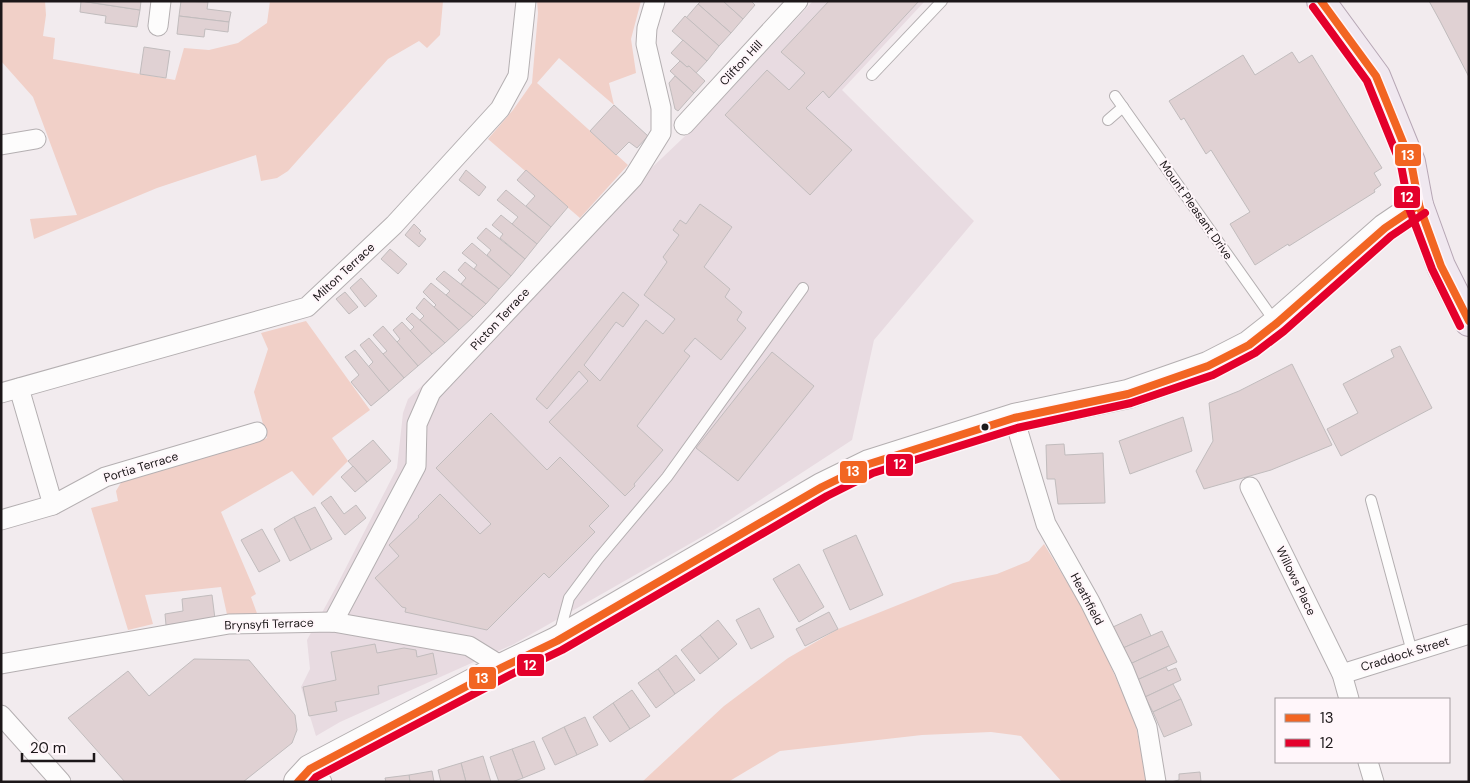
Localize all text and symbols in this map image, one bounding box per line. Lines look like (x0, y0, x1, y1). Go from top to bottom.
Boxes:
street label: Clifton Hill (716, 37, 766, 89)
line badge: 13 (1394, 143, 1422, 167)
text: 13 (1401, 146, 1415, 164)
street label: Mount Pleasant Drive (1156, 157, 1236, 263)
line badge: 12 (1393, 185, 1421, 209)
text: 12 (1400, 188, 1414, 206)
street label: Milton Terrace (310, 239, 378, 305)
street label: Picton Terrace (467, 284, 533, 354)
unlabelled marker (980, 422, 990, 432)
street label: Portia Terrace (102, 448, 180, 486)
line badge: 12 (885, 453, 914, 477)
text: 12 (893, 455, 907, 473)
line badge: 13 (839, 460, 868, 484)
text: 13 (846, 462, 860, 480)
street label: Willows Place (1272, 544, 1320, 618)
street label: Heathfield (1067, 570, 1107, 628)
street label: Brynsyfi Terrace (224, 614, 314, 634)
street label: Craddock Street (1359, 633, 1452, 675)
line badge: 12 (516, 653, 545, 677)
text: 12 (523, 656, 537, 674)
line badge: 13 (468, 666, 497, 690)
text: 13 (475, 669, 489, 687)
legend (1275, 698, 1450, 763)
text: 13 (1320, 708, 1334, 728)
scale bar (22, 730, 95, 762)
text: 12 (1320, 733, 1333, 753)
text: 20 m (30, 738, 66, 758)

